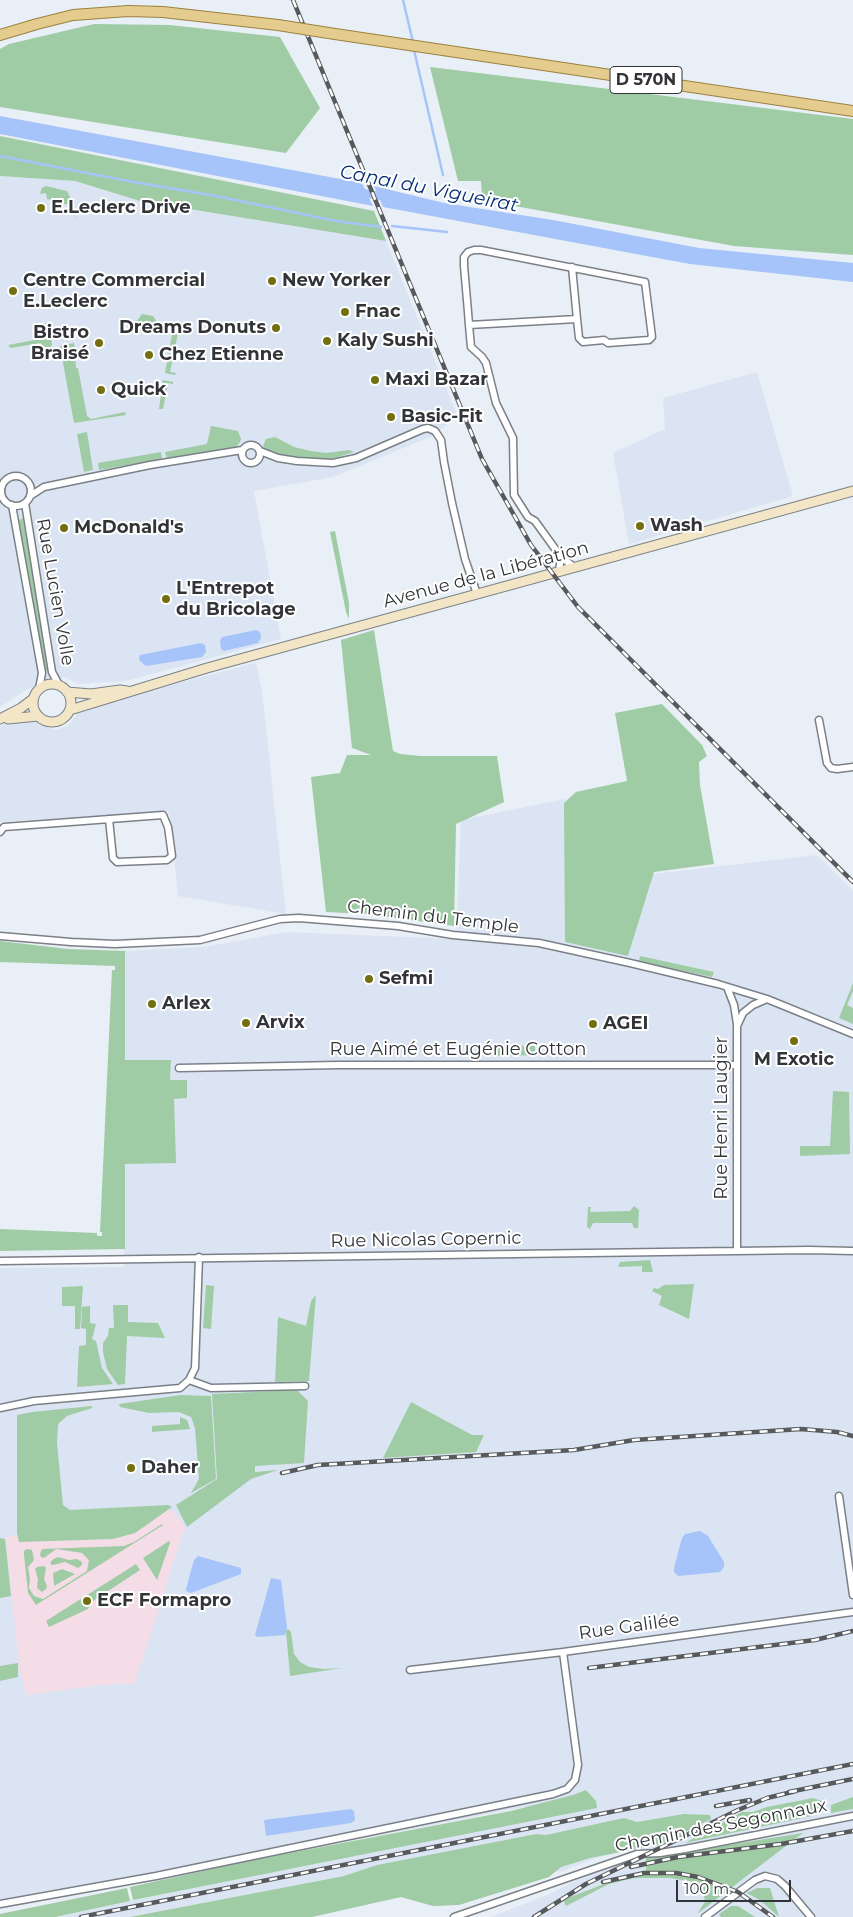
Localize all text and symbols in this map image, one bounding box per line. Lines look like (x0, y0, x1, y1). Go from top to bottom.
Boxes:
road number: D 570N (610, 66, 682, 94)
water label: Canal du Vigueirat (338, 161, 520, 217)
place label: E.Leclerc Drive (51, 197, 191, 219)
marker: E.Leclerc Drive (35, 202, 47, 214)
place label: Centre Commercial E.Leclerc (23, 270, 205, 312)
place label: New Yorker (282, 270, 391, 292)
marker: New Yorker (266, 275, 278, 287)
marker: Centre Commercial E.Leclerc (7, 285, 19, 297)
place label: Fnac (355, 301, 401, 323)
marker: Fnac (339, 306, 351, 318)
place label: Dreams Donuts (119, 317, 266, 339)
place label: Bistro Braisé (31, 322, 89, 364)
marker: Dreams Donuts (270, 322, 282, 334)
place label: Kaly Sushi (337, 330, 434, 352)
marker: Kaly Sushi (321, 335, 333, 347)
marker: Bistro Braisé (93, 337, 105, 349)
place label: Chez Etienne (159, 344, 284, 366)
marker: Chez Etienne (143, 349, 155, 361)
place label: Maxi Bazar (385, 369, 488, 391)
marker: Maxi Bazar (369, 374, 381, 386)
place label: Quick (111, 379, 166, 401)
marker: Quick (95, 384, 107, 396)
place label: Basic-Fit (401, 406, 483, 428)
marker: Basic-Fit (385, 411, 397, 423)
place label: Wash (650, 515, 703, 537)
street label: Rue Lucien Volle (31, 517, 79, 667)
place label: McDonald's (74, 517, 184, 539)
marker: Wash (634, 520, 646, 532)
marker: McDonald's (58, 522, 70, 534)
street label: Avenue de la Libération (381, 537, 591, 613)
place label: L'Entrepot du Bricolage (176, 578, 296, 620)
marker: L'Entrepot du Bricolage (160, 593, 172, 605)
street label: Chemin du Temple (346, 896, 520, 938)
place label: Sefmi (379, 968, 433, 990)
marker: Sefmi (363, 973, 375, 985)
place label: Arlex (162, 993, 211, 1015)
marker: Arlex (146, 998, 158, 1010)
place label: Arvix (256, 1012, 305, 1034)
place label: AGEI (603, 1013, 648, 1035)
marker: Arvix (240, 1017, 252, 1029)
marker: AGEI (587, 1018, 599, 1030)
marker: M Exotic (788, 1035, 800, 1047)
street label: Rue Henri Laugier (711, 1036, 733, 1200)
street label: Rue Aimé et Eugénie Cotton (330, 1039, 586, 1061)
place label: M Exotic (754, 1049, 834, 1071)
street label: Rue Nicolas Copernic (330, 1228, 522, 1252)
place label: Daher (141, 1457, 199, 1479)
marker: Daher (125, 1462, 137, 1474)
place label: ECF Formapro (97, 1590, 231, 1612)
marker: ECF Formapro (81, 1595, 93, 1607)
street label: Rue Galilée (577, 1609, 681, 1645)
street label: Chemin des Segonnaux (613, 1795, 829, 1857)
scale bar (678, 1870, 793, 1902)
text: 100 m (684, 1879, 729, 1898)

